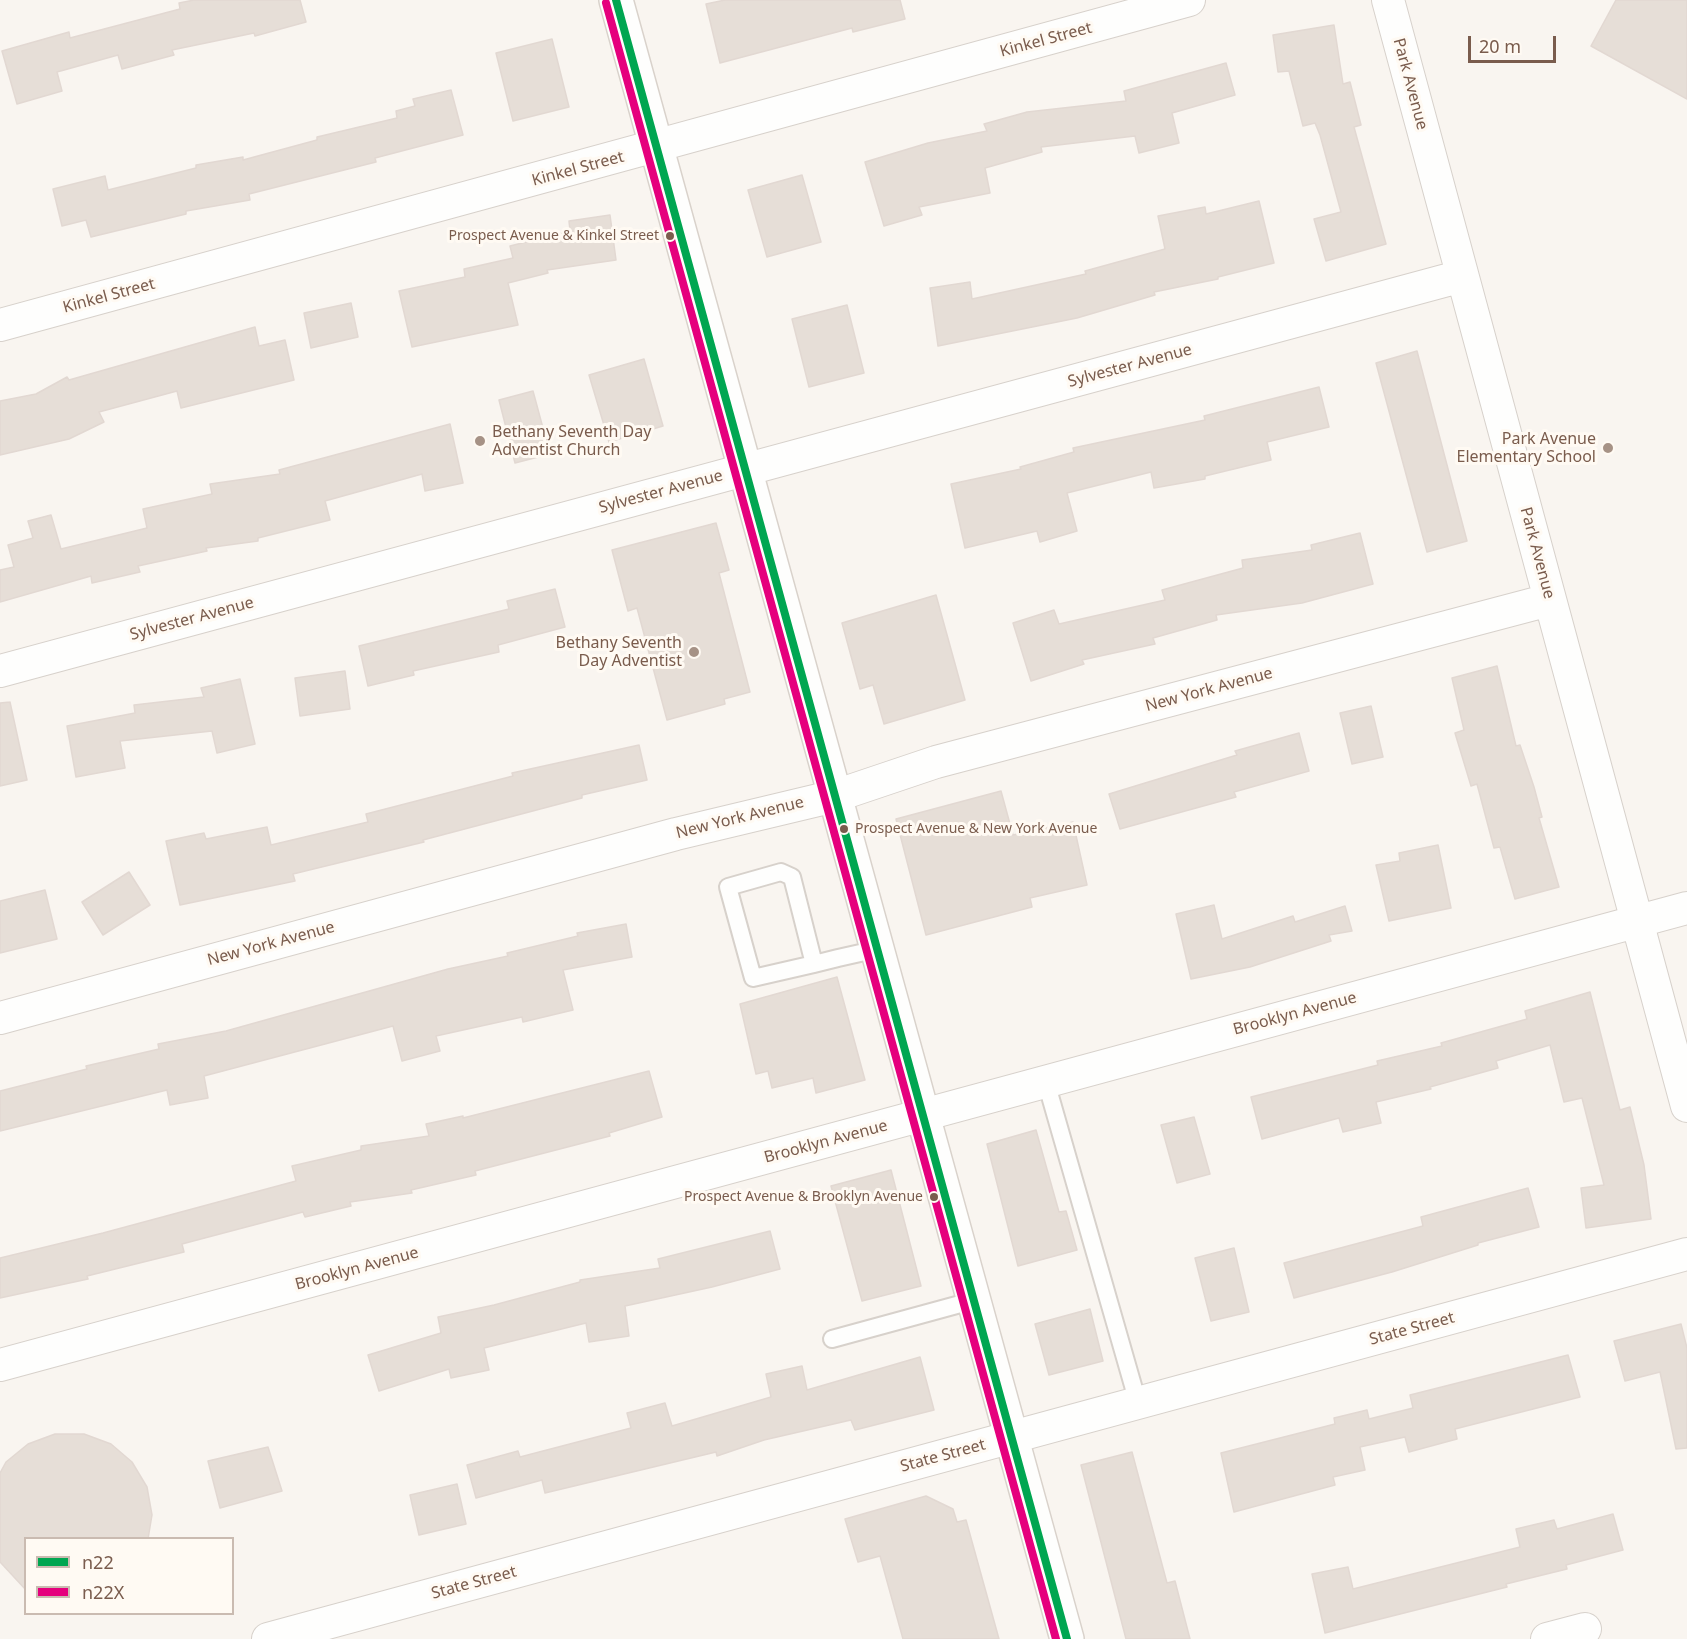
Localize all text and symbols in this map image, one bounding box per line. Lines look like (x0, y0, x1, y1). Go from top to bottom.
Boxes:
street label: Kinkel Street (998, 19, 1094, 61)
scale bar (1471, 24, 1560, 62)
text: 20 m (1479, 34, 1521, 58)
street label: Park Avenue (1389, 36, 1431, 132)
street label: Kinkel Street (530, 148, 626, 190)
place label: Prospect Avenue & Kinkel Street (449, 228, 659, 244)
marker: Prospect Avenue & Kinkel Street (664, 230, 676, 242)
street label: Kinkel Street (61, 275, 157, 317)
street label: Sylvester Avenue (1066, 340, 1194, 392)
place label: Bethany Seventh Day Adventist Church (492, 422, 651, 460)
place label: Park Avenue Elementary School (1457, 429, 1596, 467)
marker: Bethany Seventh Day Adventist Church (473, 434, 487, 448)
marker: Park Avenue Elementary School (1601, 441, 1615, 455)
street label: Sylvester Avenue (597, 466, 725, 518)
street label: Park Avenue (1516, 505, 1558, 601)
street label: Sylvester Avenue (128, 593, 256, 645)
place label: Bethany Seventh Day Adventist (556, 633, 682, 671)
marker: Bethany Seventh Day Adventist (687, 645, 701, 659)
street label: New York Avenue (1143, 664, 1275, 716)
street label: New York Avenue (674, 793, 806, 843)
place label: Prospect Avenue & New York Avenue (855, 821, 1097, 837)
marker: Prospect Avenue & New York Avenue (838, 823, 850, 835)
street label: New York Avenue (205, 918, 337, 970)
street label: Brooklyn Avenue (1231, 988, 1359, 1040)
street label: Brooklyn Avenue (762, 1116, 890, 1168)
place label: Prospect Avenue & Brooklyn Avenue (684, 1189, 923, 1205)
marker: Prospect Avenue & Brooklyn Avenue (928, 1191, 940, 1203)
street label: Brooklyn Avenue (293, 1243, 421, 1295)
street label: State Street (1367, 1308, 1457, 1350)
street label: State Street (898, 1435, 988, 1477)
legend (24, 1537, 234, 1615)
text: n22 (82, 1550, 114, 1574)
street label: State Street (429, 1562, 519, 1604)
text: n22X (82, 1580, 124, 1604)

